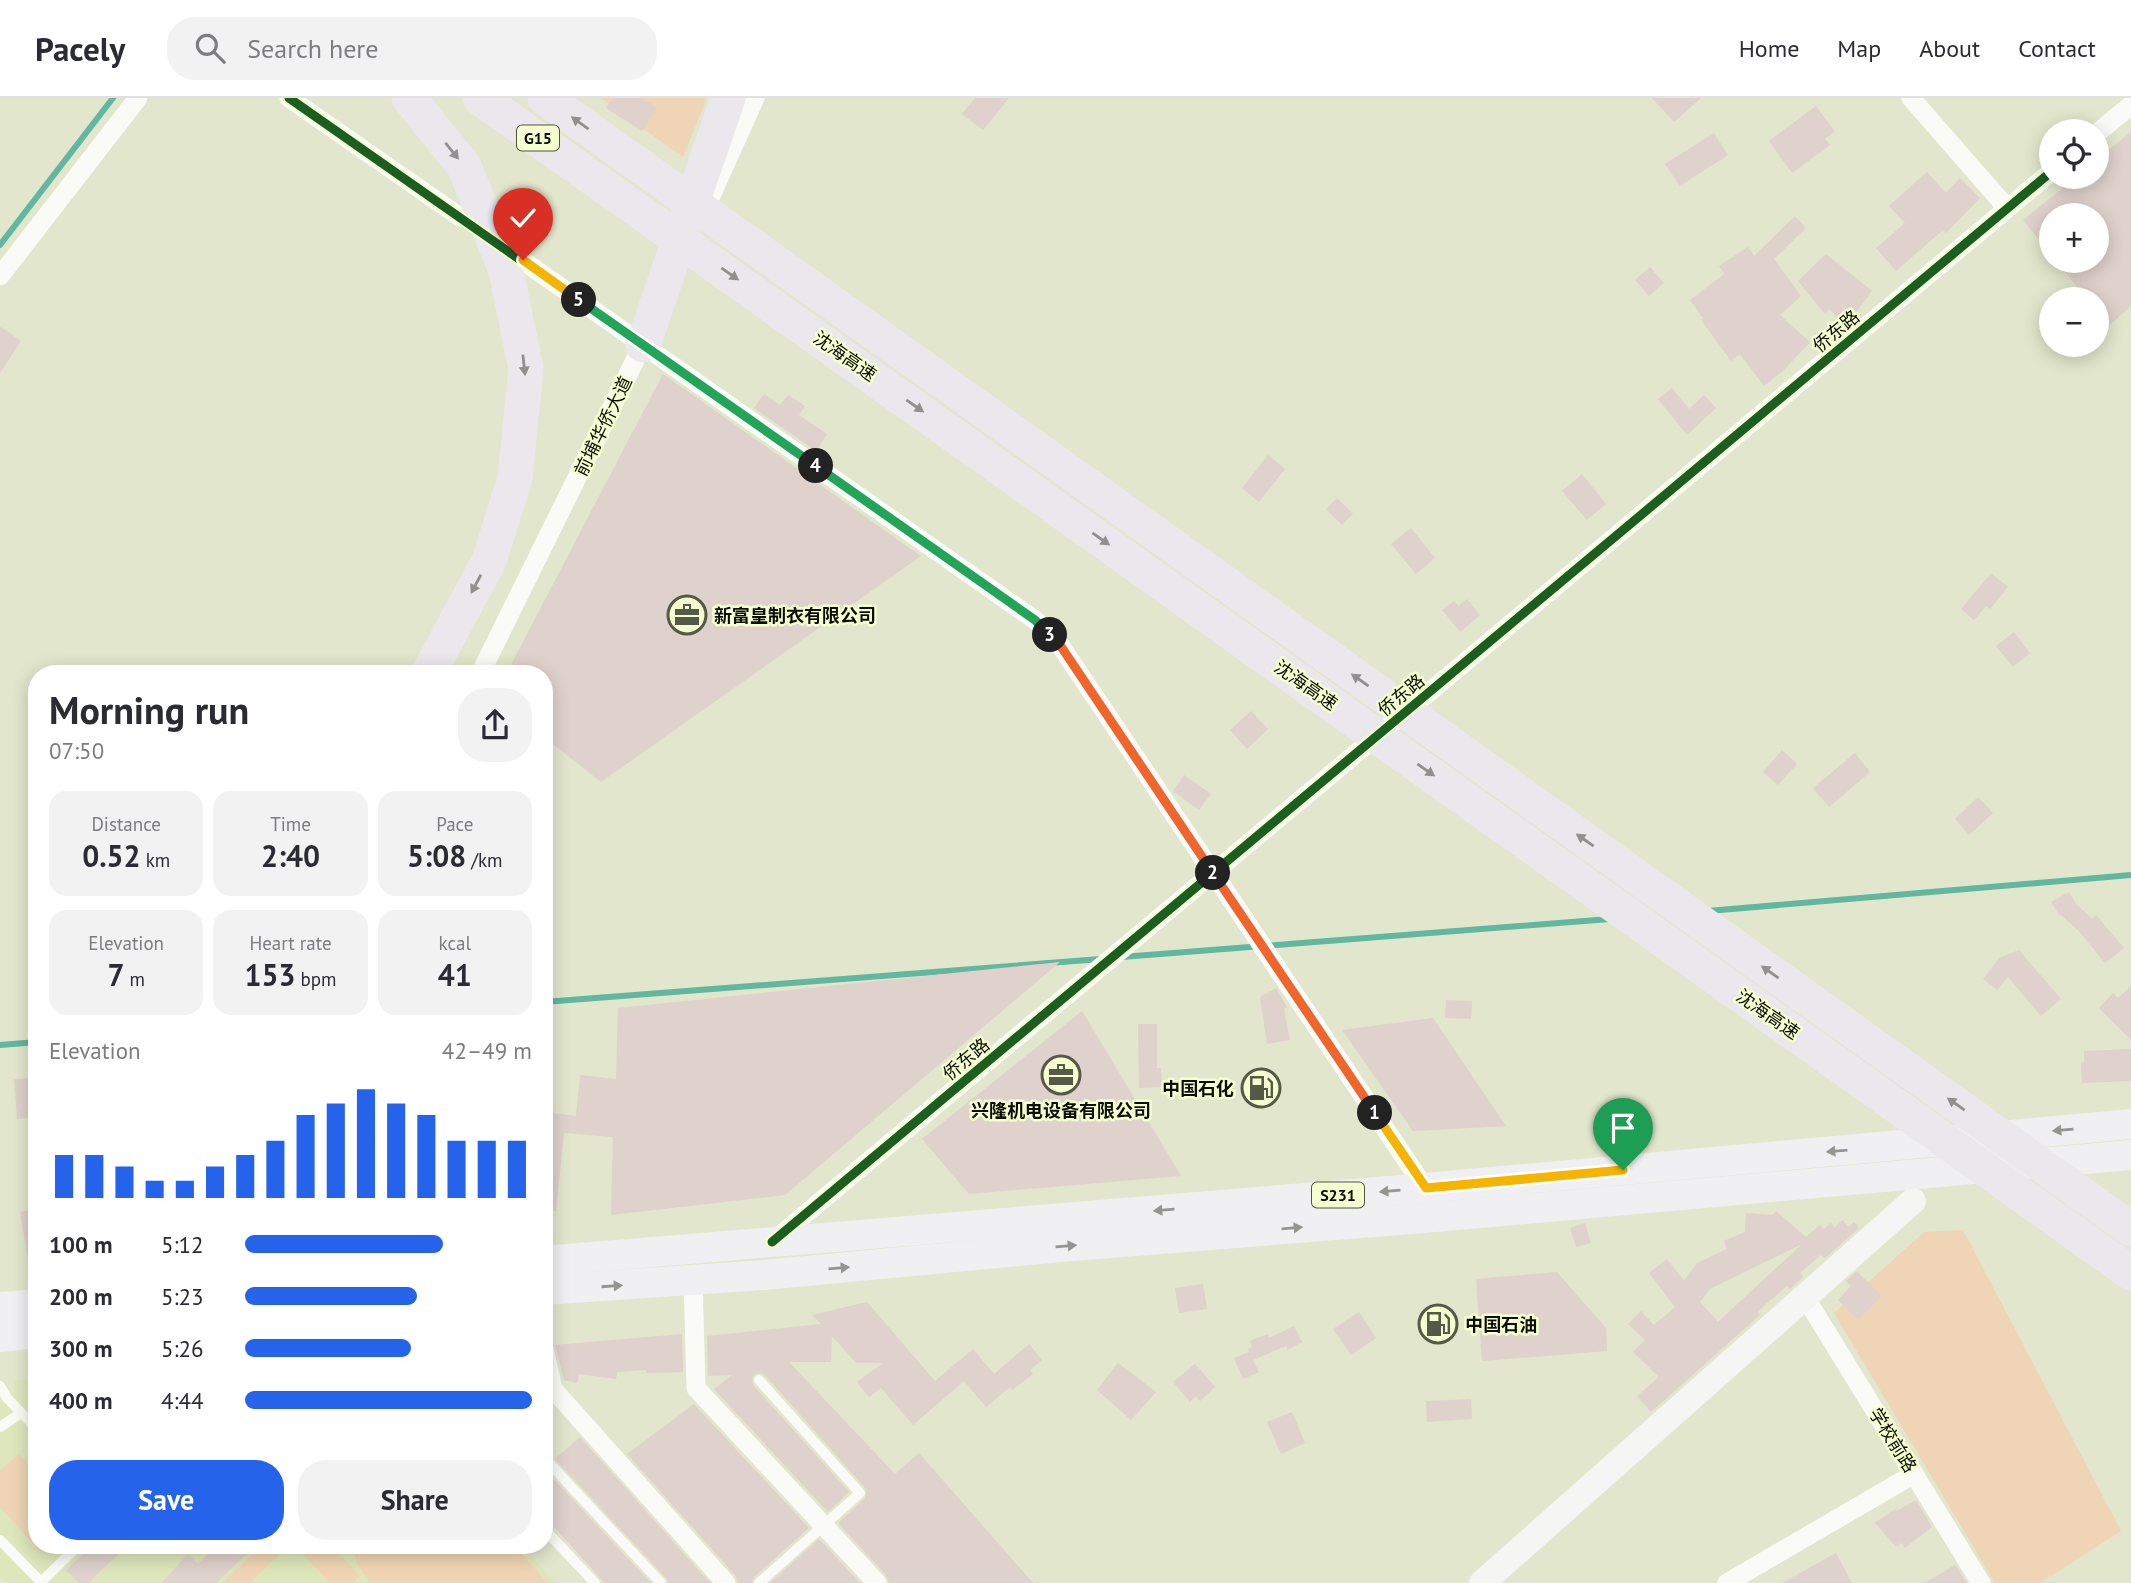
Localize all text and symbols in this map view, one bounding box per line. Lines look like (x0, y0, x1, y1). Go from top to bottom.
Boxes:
search box (167, 17, 657, 80)
text: Pacely (35, 27, 125, 70)
icon: search (191, 29, 229, 67)
text: Search here (247, 32, 378, 65)
text: Home (1739, 33, 1799, 64)
text: Map (1837, 33, 1881, 64)
text: About (1919, 33, 1980, 64)
text: Contact (2018, 33, 2096, 64)
one-way arrow (571, 117, 589, 131)
map controls (2039, 119, 2109, 357)
button: locate (2039, 119, 2109, 189)
road number: G15 (517, 126, 559, 150)
one-way arrow (444, 142, 459, 160)
pin (493, 188, 553, 260)
icon: check (504, 199, 542, 237)
button: + (2039, 203, 2109, 273)
one-way arrow (721, 267, 739, 281)
pin: 5 (562, 282, 596, 318)
text: 5 (573, 287, 584, 311)
button: − (2039, 287, 2109, 357)
street label: 侨东路 (1808, 305, 1864, 357)
street label: 沈海高速 (809, 326, 881, 386)
one-way arrow (519, 354, 530, 376)
street label: 前埔华侨大道 (569, 372, 637, 480)
one-way arrow (906, 399, 924, 414)
pin: 4 (798, 448, 834, 484)
text: 4 (810, 453, 821, 477)
one-way arrow (1092, 531, 1110, 545)
one-way arrow (471, 575, 483, 595)
office icon: 新富皇制衣有限公司 (666, 594, 708, 636)
place label: 新富皇制衣有限公司 (714, 604, 876, 627)
pin: 3 (1032, 618, 1068, 652)
text: 3 (1044, 622, 1055, 646)
street label: 沈海高速 (1270, 655, 1342, 715)
street label: 侨东路 (1373, 669, 1429, 721)
one-way arrow (1351, 673, 1369, 687)
text: Morning run (49, 685, 249, 734)
button: share (458, 688, 532, 762)
text: 07:50 (49, 736, 104, 765)
one-way arrow (1416, 763, 1435, 777)
text: Distance (91, 812, 161, 836)
text: Time (270, 812, 311, 836)
text: Pace (436, 812, 473, 836)
one-way arrow (1576, 833, 1594, 847)
text: 0.52 (82, 836, 141, 875)
text: 2:40 (261, 836, 320, 875)
text: 5:08 (407, 836, 466, 875)
text: km (141, 848, 170, 872)
text: /km (466, 848, 503, 872)
pin: 2 (1196, 856, 1230, 890)
text: 2 (1207, 860, 1218, 884)
text: Elevation (88, 931, 164, 955)
text: Heart rate (249, 931, 332, 955)
text: kcal (439, 931, 471, 955)
text: 7 (107, 955, 124, 994)
text: 153 (244, 955, 295, 994)
text: 41 (438, 955, 472, 994)
one-way arrow (1761, 965, 1779, 979)
text: m (124, 967, 145, 991)
text: bpm (295, 967, 337, 991)
street label: 沈海高速 (1732, 984, 1804, 1044)
street label: 侨东路 (938, 1033, 994, 1085)
text: Elevation (49, 1036, 141, 1065)
text: 42–49 m (442, 1036, 532, 1065)
office icon: 兴隆机电设备有限公司 (1040, 1054, 1082, 1096)
fuel station icon: 中国石化 (1240, 1067, 1282, 1109)
place label: 中国石化 (1162, 1077, 1234, 1100)
pin: 1 (1358, 1096, 1392, 1130)
one-way arrow (1947, 1097, 1965, 1111)
pin (1593, 1098, 1653, 1170)
place label: 兴隆机电设备有限公司 (971, 1099, 1151, 1122)
text: 1 (1369, 1100, 1380, 1124)
icon: arrive (1604, 1109, 1642, 1147)
one-way arrow (2052, 1125, 2074, 1136)
one-way arrow (1825, 1146, 1847, 1157)
road number: S231 (1312, 1182, 1364, 1208)
one-way arrow (1379, 1186, 1401, 1197)
one-way arrow (1152, 1205, 1174, 1216)
one-way arrow (1282, 1222, 1304, 1233)
text: 100 m (49, 1230, 112, 1259)
text: 5:12 (161, 1230, 204, 1259)
one-way arrow (1055, 1240, 1077, 1251)
one-way arrow (828, 1262, 850, 1273)
one-way arrow (602, 1280, 624, 1291)
text: 200 m (49, 1282, 112, 1311)
text: 5:23 (161, 1282, 204, 1311)
fuel station icon: 中国石油 (1417, 1303, 1459, 1345)
place label: 中国石油 (1465, 1313, 1537, 1336)
text: 300 m (49, 1334, 112, 1363)
text: 5:26 (161, 1334, 204, 1363)
text: 400 m (49, 1386, 112, 1415)
text: 4:44 (161, 1386, 204, 1415)
street label: 学校前路 (1864, 1403, 1922, 1477)
button: Save (49, 1460, 284, 1540)
button: Share (298, 1460, 532, 1540)

